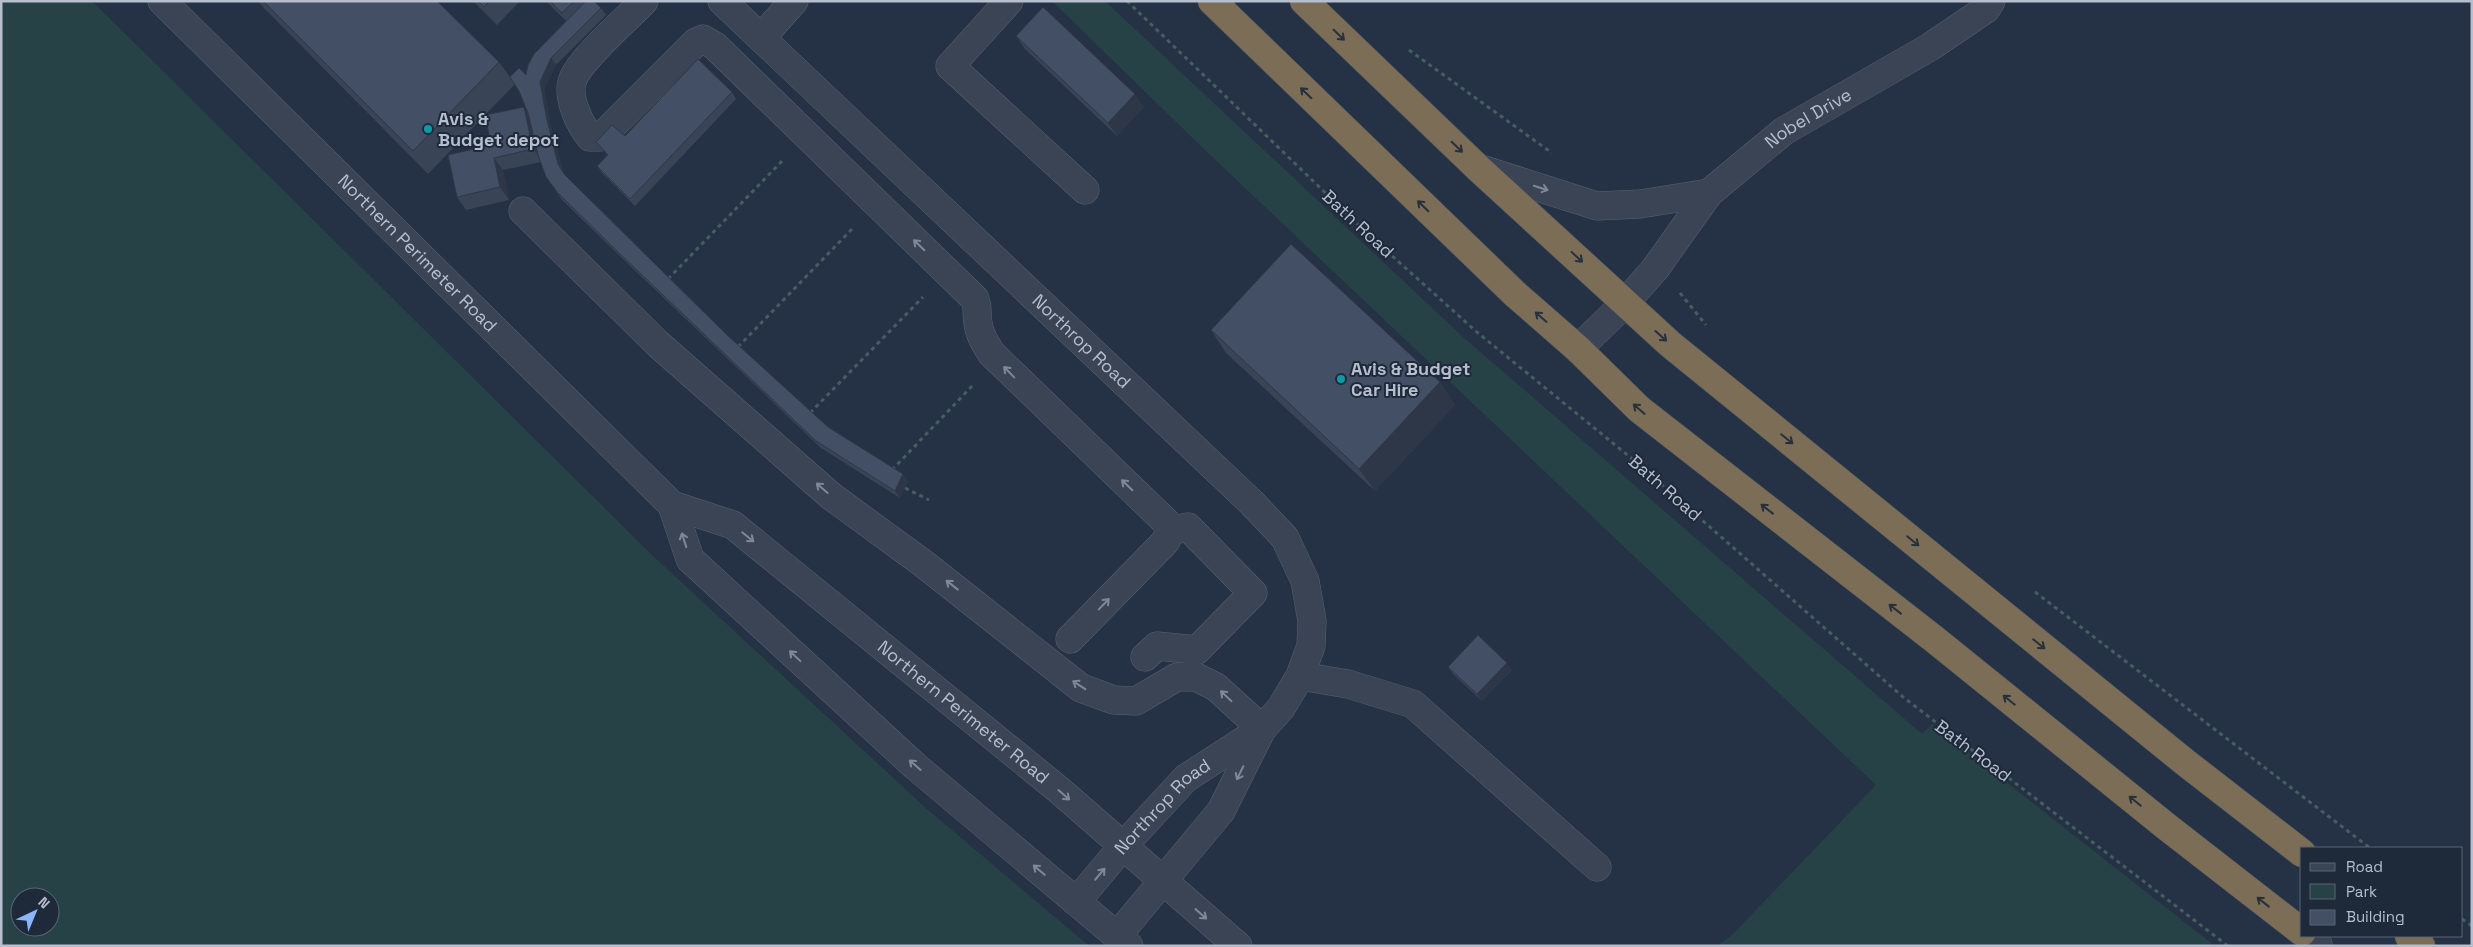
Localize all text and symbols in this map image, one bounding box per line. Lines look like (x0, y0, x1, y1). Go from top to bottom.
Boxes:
one-way arrow (1333, 29, 1346, 41)
street label: Nobel Drive (1760, 83, 1855, 153)
one-way arrow (1300, 87, 1313, 99)
place label: Avis & Budget depot (438, 107, 559, 151)
marker: Avis & Budget depot (422, 123, 434, 135)
one-way arrow (1450, 141, 1462, 153)
street label: Northern Perimeter Road (333, 169, 502, 337)
one-way arrow (1533, 184, 1548, 193)
street label: Bath Road (1318, 185, 1399, 263)
one-way arrow (1417, 200, 1430, 212)
one-way arrow (913, 239, 925, 251)
one-way arrow (1570, 251, 1583, 263)
street label: Northrop Road (1028, 289, 1136, 393)
one-way arrow (1535, 312, 1548, 323)
one-way arrow (1654, 330, 1667, 342)
place label: Avis & Budget Car Hire (1351, 357, 1470, 401)
one-way arrow (1003, 366, 1016, 378)
marker: Avis & Budget Car Hire (1335, 373, 1347, 385)
one-way arrow (1633, 403, 1646, 415)
one-way arrow (1780, 433, 1793, 444)
street label: Bath Road (1624, 449, 1707, 526)
one-way arrow (1120, 479, 1133, 491)
one-way arrow (815, 482, 828, 493)
one-way arrow (1761, 504, 1774, 515)
one-way arrow (741, 532, 754, 543)
one-way arrow (679, 533, 688, 548)
one-way arrow (1906, 536, 1919, 547)
one-way arrow (945, 580, 959, 590)
one-way arrow (1098, 598, 1110, 610)
one-way arrow (1889, 604, 1902, 615)
street label: Northern Perimeter Road (873, 635, 1054, 788)
one-way arrow (2032, 638, 2045, 649)
one-way arrow (789, 650, 801, 662)
one-way arrow (1073, 680, 1087, 690)
one-way arrow (1220, 690, 1233, 702)
one-way arrow (2003, 694, 2016, 705)
street label: Bath Road (1931, 714, 2016, 787)
street label: Northrop Road (1109, 753, 1214, 859)
one-way arrow (908, 760, 921, 771)
one-way arrow (1235, 765, 1244, 780)
one-way arrow (1058, 789, 1071, 800)
one-way arrow (2129, 796, 2142, 807)
legend (2300, 847, 2463, 937)
text: Road (2346, 857, 2383, 876)
one-way arrow (1033, 864, 1046, 876)
one-way arrow (1094, 867, 1105, 880)
text: Park (2346, 882, 2377, 901)
north arrow (10, 887, 60, 937)
text: N (34, 893, 54, 912)
one-way arrow (2257, 896, 2270, 907)
text: Building (2346, 907, 2405, 926)
one-way arrow (1194, 908, 1207, 919)

